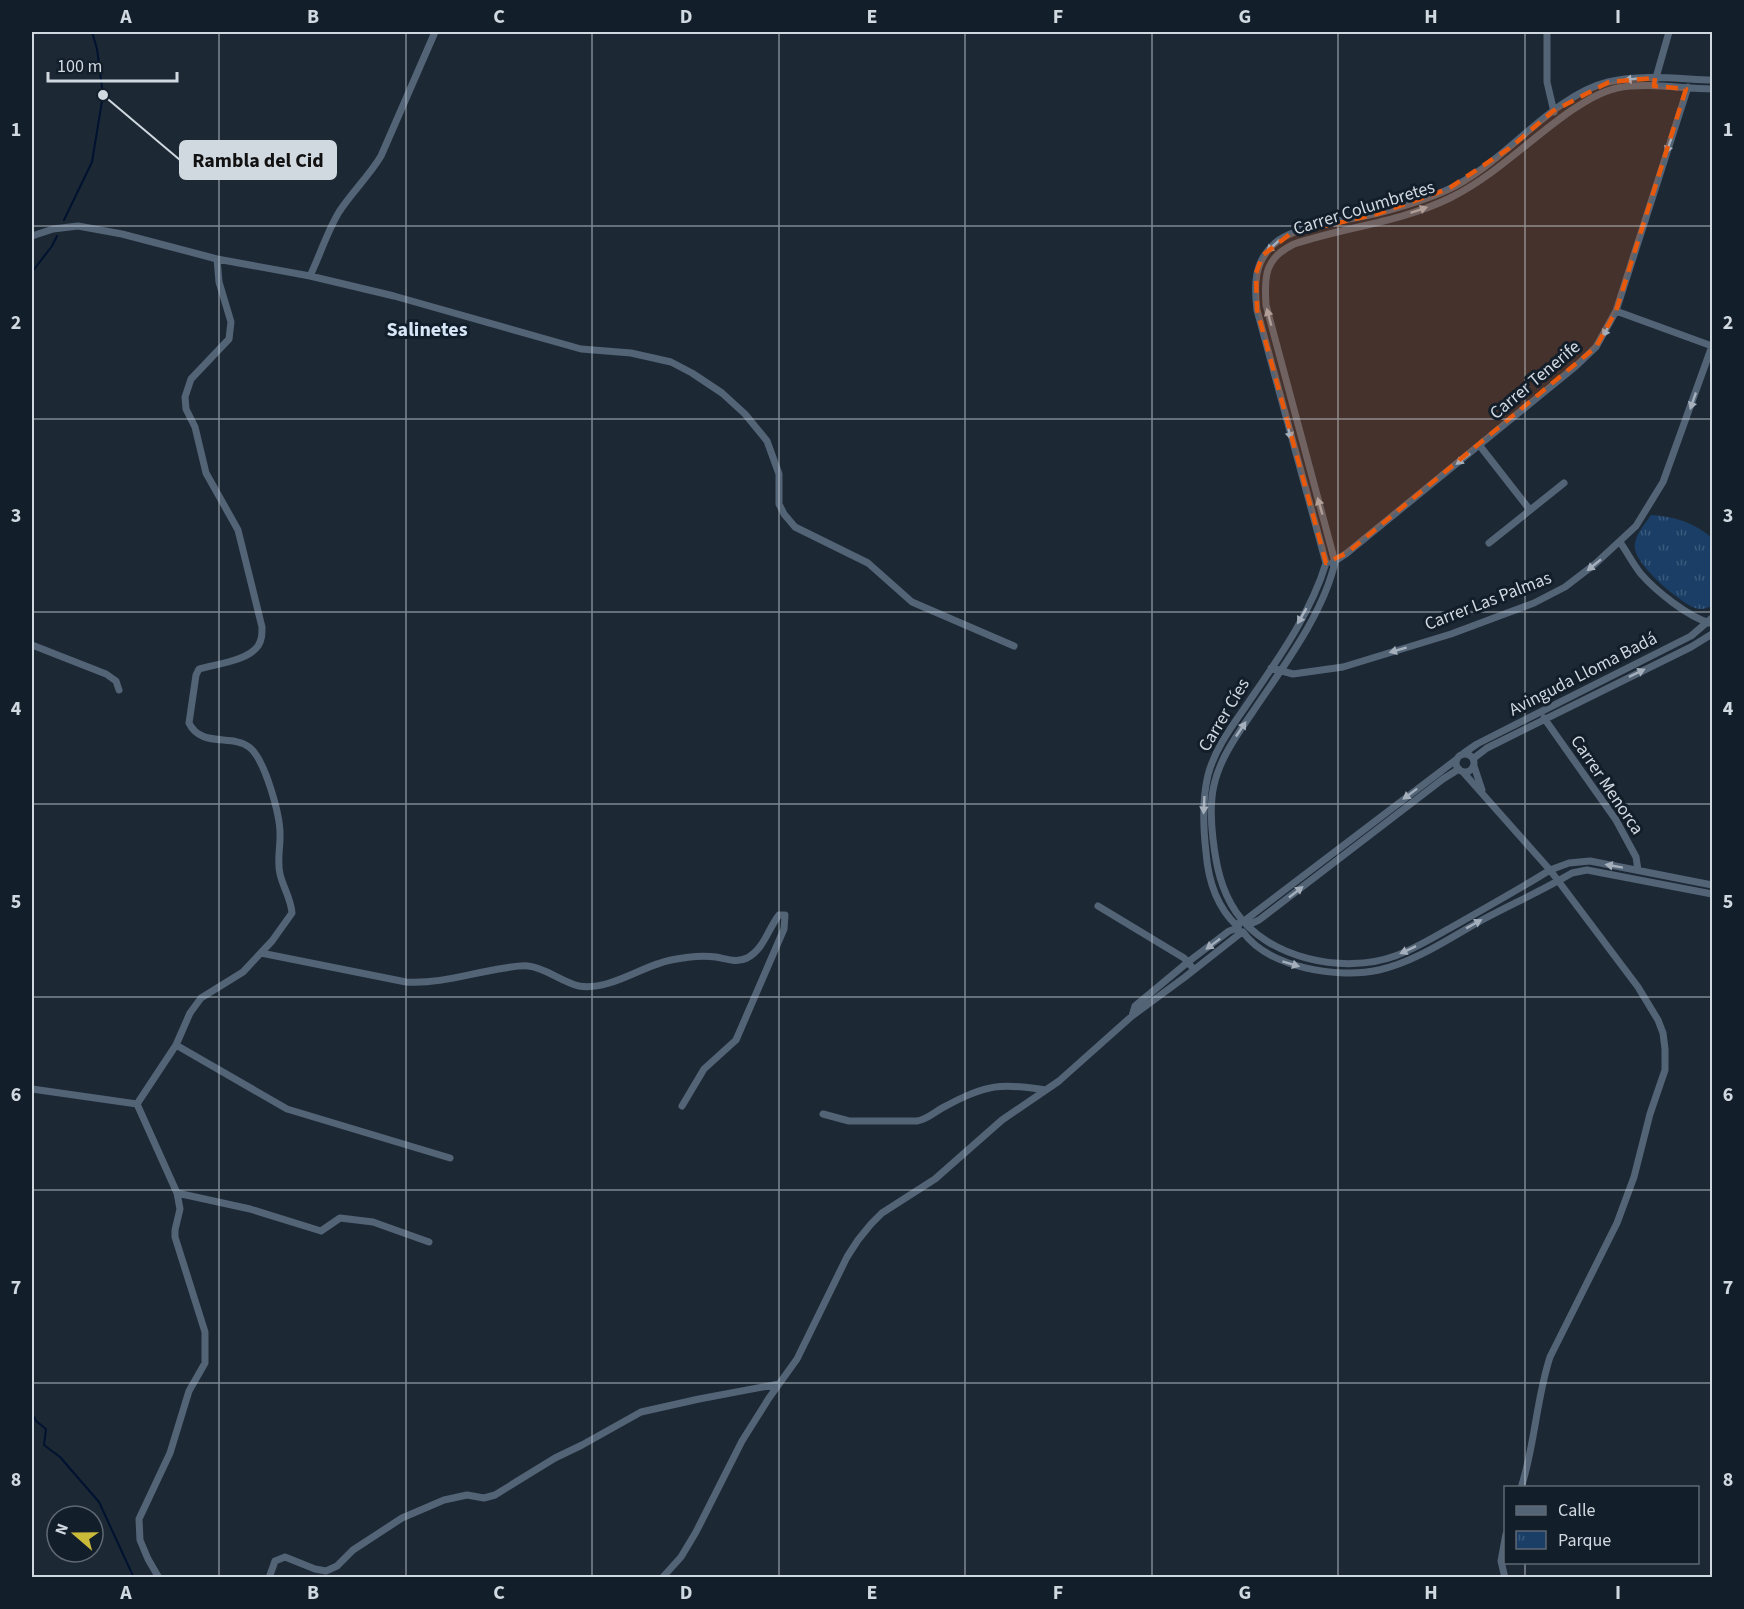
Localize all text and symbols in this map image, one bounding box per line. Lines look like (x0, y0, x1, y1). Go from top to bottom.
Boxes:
text: A (119, 3, 132, 31)
text: B (307, 3, 319, 31)
text: C (493, 3, 505, 31)
text: D (680, 3, 692, 31)
text: E (867, 3, 877, 31)
text: F (1053, 3, 1063, 31)
text: G (1239, 3, 1251, 31)
text: H (1424, 3, 1438, 31)
text: I (1615, 3, 1621, 31)
scale bar (48, 45, 177, 83)
text: 100 m (57, 54, 102, 79)
one-way arrow (1624, 74, 1643, 84)
text: 1 (11, 116, 21, 144)
text: 1 (1723, 116, 1733, 144)
one-way arrow (1664, 136, 1674, 154)
callout: Rambla del Cid (180, 141, 336, 179)
text: Rambla del Cid (192, 147, 324, 175)
street label: Carrer Columbretes (1290, 175, 1438, 241)
one-way arrow (1410, 205, 1428, 215)
one-way arrow (1266, 239, 1281, 252)
one-way arrow (1264, 308, 1274, 326)
text: 2 (11, 309, 21, 337)
text: 2 (1723, 309, 1733, 337)
district label: Salinetes (386, 316, 468, 344)
one-way arrow (1602, 321, 1612, 338)
street label: Carrer Tenerife (1484, 335, 1586, 425)
one-way arrow (1688, 392, 1698, 410)
one-way arrow (1285, 422, 1294, 440)
one-way arrow (1455, 453, 1471, 466)
one-way arrow (1315, 497, 1324, 515)
text: 3 (11, 502, 21, 530)
text: 3 (1723, 502, 1733, 530)
one-way arrow (1587, 558, 1602, 570)
street label: Carrer Las Palmas (1421, 565, 1555, 637)
one-way arrow (1297, 608, 1308, 624)
street label: Avinguda Lloma Badá (1505, 626, 1661, 722)
one-way arrow (1389, 646, 1407, 655)
one-way arrow (1629, 668, 1646, 678)
street label: Carrer Cíes (1192, 674, 1256, 756)
text: 4 (11, 695, 22, 723)
text: 4 (1723, 695, 1734, 723)
one-way arrow (1235, 721, 1246, 737)
street label: Carrer Menorca (1564, 730, 1650, 840)
one-way arrow (1402, 787, 1417, 799)
one-way arrow (1199, 796, 1208, 815)
one-way arrow (1604, 861, 1623, 870)
one-way arrow (1288, 886, 1303, 898)
text: 5 (11, 888, 21, 916)
text: 5 (1723, 888, 1733, 916)
one-way arrow (1466, 919, 1483, 929)
one-way arrow (1205, 938, 1221, 950)
one-way arrow (1399, 945, 1417, 955)
one-way arrow (1282, 960, 1300, 969)
text: 6 (11, 1081, 21, 1109)
text: 6 (1723, 1081, 1733, 1109)
text: 7 (11, 1274, 21, 1302)
text: 7 (1723, 1274, 1733, 1302)
text: 8 (11, 1466, 21, 1494)
text: 8 (1723, 1466, 1733, 1494)
legend (1504, 1486, 1699, 1564)
text: Calle (1558, 1498, 1596, 1523)
north arrow (45, 1504, 105, 1564)
text: N (50, 1520, 74, 1538)
text: Parque (1558, 1528, 1611, 1553)
text: A (119, 1579, 132, 1607)
text: B (307, 1579, 319, 1607)
text: C (493, 1579, 505, 1607)
text: D (680, 1579, 692, 1607)
text: E (867, 1579, 877, 1607)
text: F (1053, 1579, 1063, 1607)
text: G (1239, 1579, 1251, 1607)
text: H (1424, 1579, 1438, 1607)
text: I (1615, 1579, 1621, 1607)

